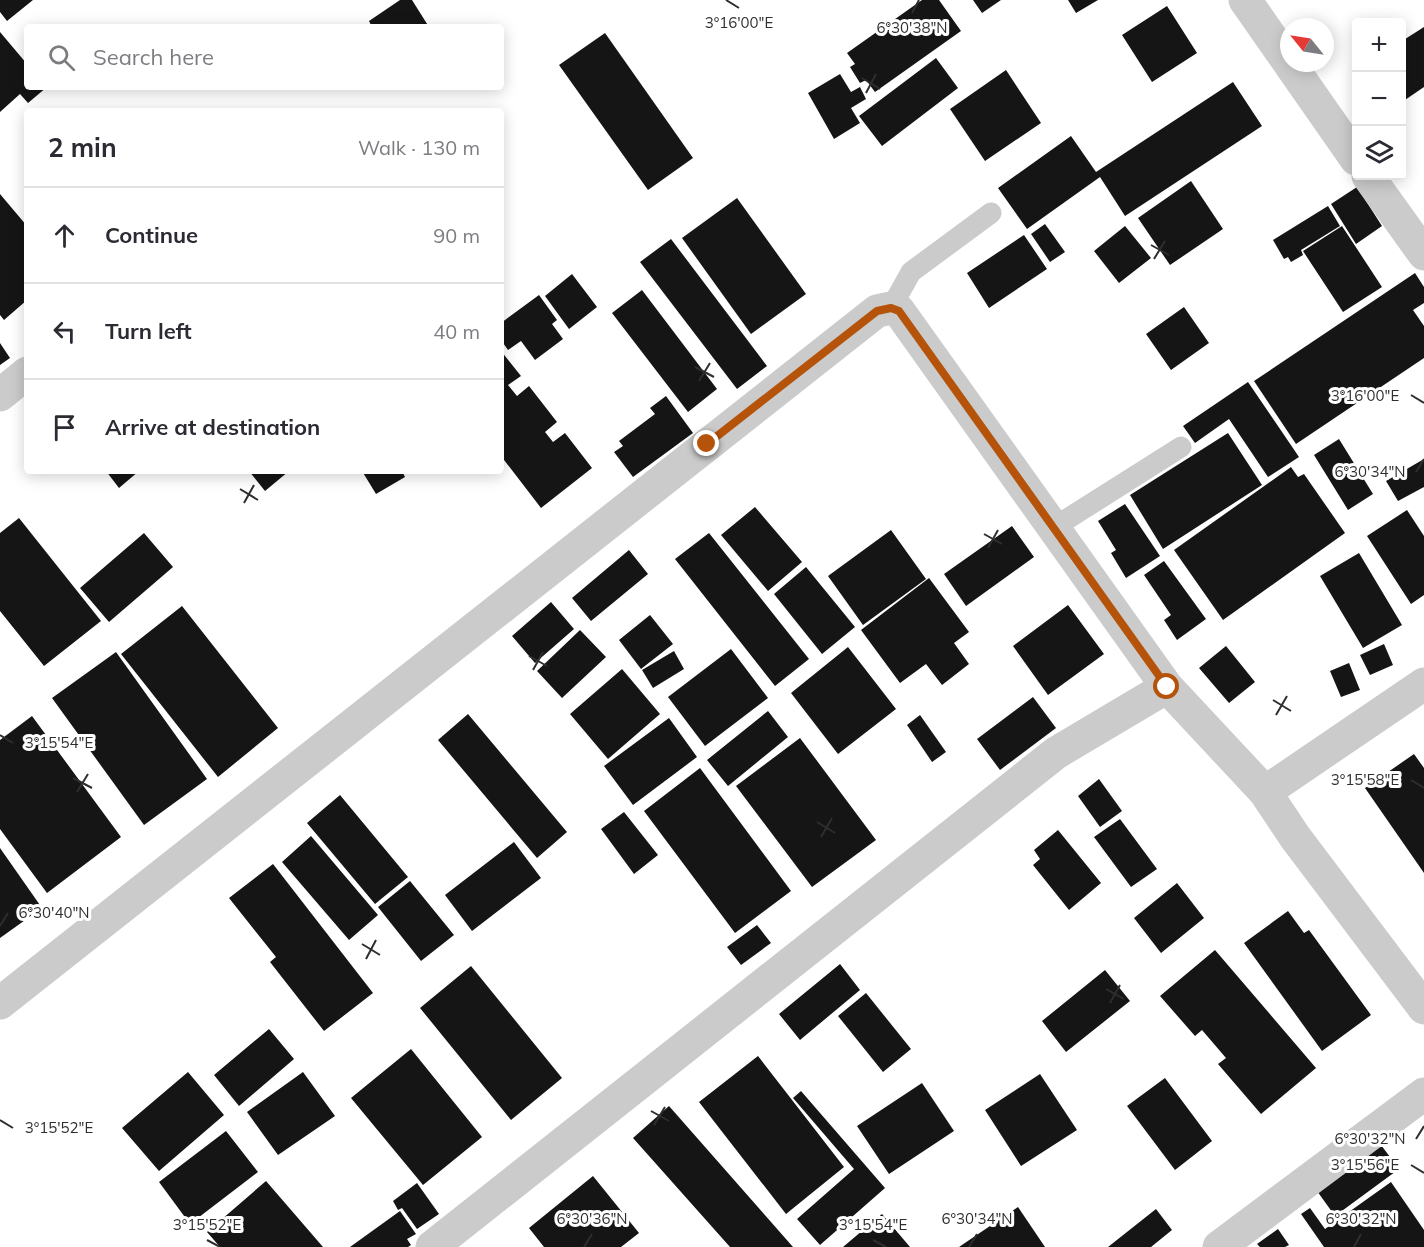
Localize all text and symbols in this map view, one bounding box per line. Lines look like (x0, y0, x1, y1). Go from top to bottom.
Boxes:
text: 3°16'00"E (705, 13, 773, 32)
text: 6°30'38"N (877, 18, 947, 37)
north arrow (1280, 18, 1334, 72)
map controls (1352, 18, 1406, 180)
button: + (1352, 18, 1406, 72)
search box (24, 24, 504, 90)
icon: search (45, 41, 78, 74)
text: Search here (93, 43, 214, 71)
button: − (1352, 72, 1406, 126)
button: layers (1352, 126, 1406, 180)
text: 2 min (48, 131, 117, 164)
text: Walk · 130 m (358, 135, 480, 160)
icon: ahead (48, 219, 81, 252)
text: Continue (105, 221, 198, 249)
text: 90 m (433, 223, 480, 248)
icon: left (48, 315, 81, 348)
text: Turn left (105, 317, 192, 345)
text: 40 m (433, 319, 480, 344)
text: 3°16'00"E (1331, 386, 1399, 405)
icon: arrive (48, 411, 81, 444)
text: Arrive at destination (105, 413, 320, 441)
route end (693, 430, 719, 456)
text: 6°30'34"N (1335, 462, 1405, 481)
route start (1153, 673, 1179, 699)
text: 3°15'54"E (25, 733, 93, 752)
text: 3°15'58"E (1331, 770, 1399, 789)
text: 6°30'40"N (19, 903, 89, 922)
text: 3°15'52"E (25, 1118, 93, 1137)
text: 6°30'32"N (1335, 1129, 1405, 1148)
text: 3°15'56"E (1331, 1155, 1399, 1174)
text: 6°30'36"N (557, 1209, 627, 1228)
text: 6°30'34"N (942, 1209, 1012, 1228)
text: 6°30'32"N (1326, 1209, 1396, 1228)
text: 3°15'52"E (173, 1215, 241, 1234)
text: 3°15'54"E (839, 1215, 907, 1234)

